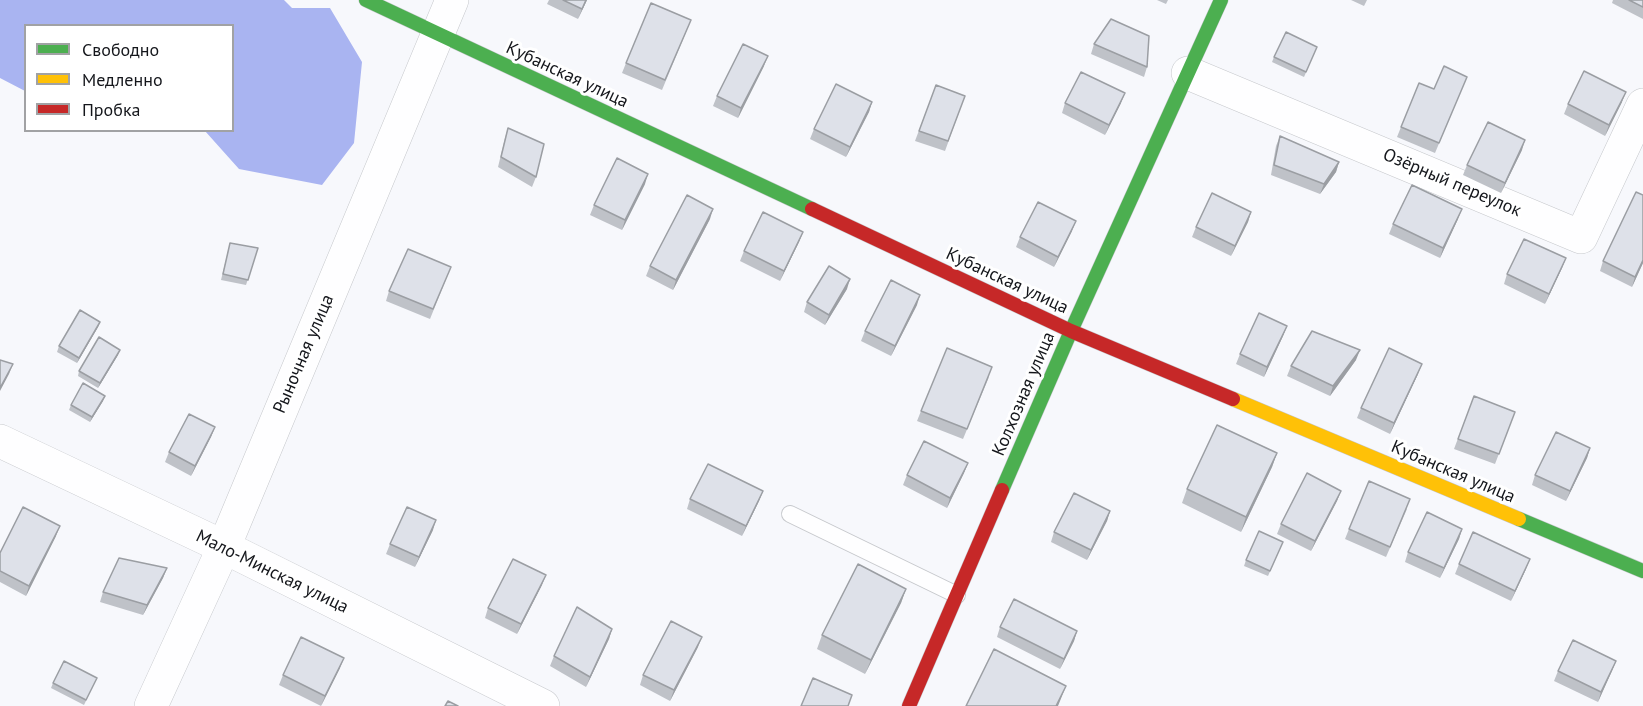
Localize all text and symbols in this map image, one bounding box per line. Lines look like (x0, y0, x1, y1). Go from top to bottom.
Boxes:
legend (24, 24, 234, 132)
street label: Кубанская улица (502, 37, 632, 113)
text: Свободно (82, 38, 159, 61)
text: Медленно (82, 68, 163, 91)
text: Пробка (82, 98, 140, 121)
street label: Озёрный переулок (1380, 144, 1524, 222)
street label: Кубанская улица (942, 243, 1072, 319)
street label: Рыночная улица (269, 291, 339, 417)
street label: Колхозная улица (988, 329, 1060, 459)
street label: Кубанская улица (1388, 436, 1518, 508)
street label: Мало-Минская улица (192, 526, 352, 618)

